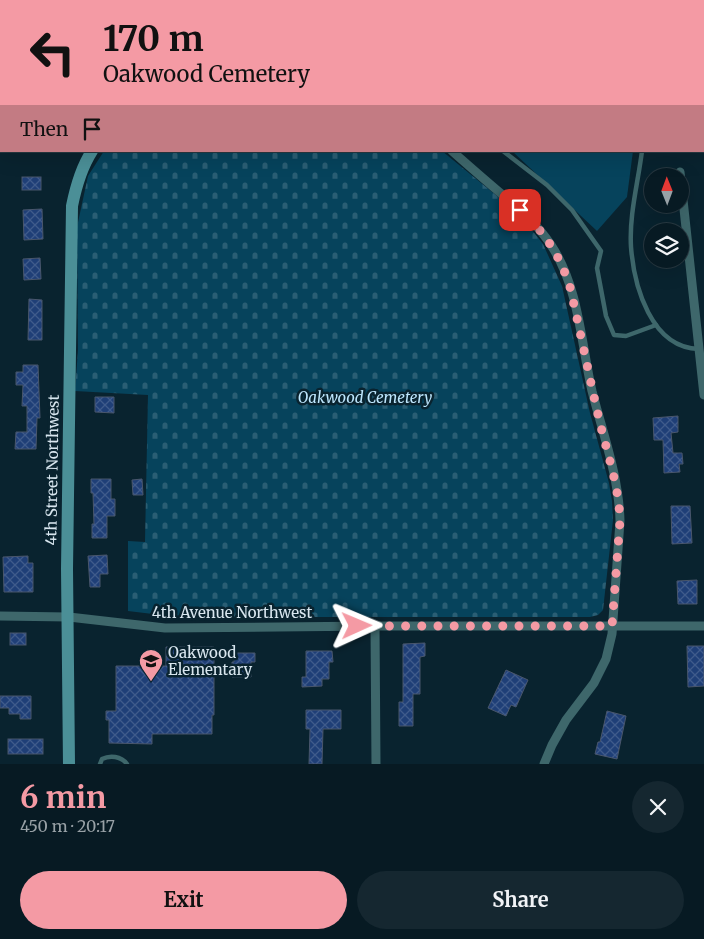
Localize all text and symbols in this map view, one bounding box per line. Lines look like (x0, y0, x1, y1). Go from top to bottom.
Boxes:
text: 170 m (103, 17, 204, 61)
icon: left (20, 20, 85, 85)
text: Oakwood Cemetery (103, 60, 310, 88)
icon: arrive (78, 115, 106, 143)
text: Then (20, 117, 68, 141)
north arrow (644, 168, 689, 212)
map controls (644, 168, 689, 268)
pin (499, 189, 541, 231)
icon: arrive (506, 196, 534, 224)
button: layers (644, 223, 689, 268)
park label: Oakwood Cemetery (298, 388, 432, 407)
street label: 4th Street Northwest (41, 394, 63, 546)
position arrow (330, 599, 382, 651)
street label: 4th Avenue Northwest (152, 603, 312, 622)
place label: Oakwood Elementary (168, 643, 253, 679)
school or university icon: Oakwood Elementary (138, 648, 164, 682)
text: 6 min (20, 778, 106, 816)
button: close (632, 781, 684, 833)
text: 450 m · 20:17 (20, 816, 115, 836)
button: Exit (20, 871, 347, 929)
button: Share (357, 871, 684, 929)

